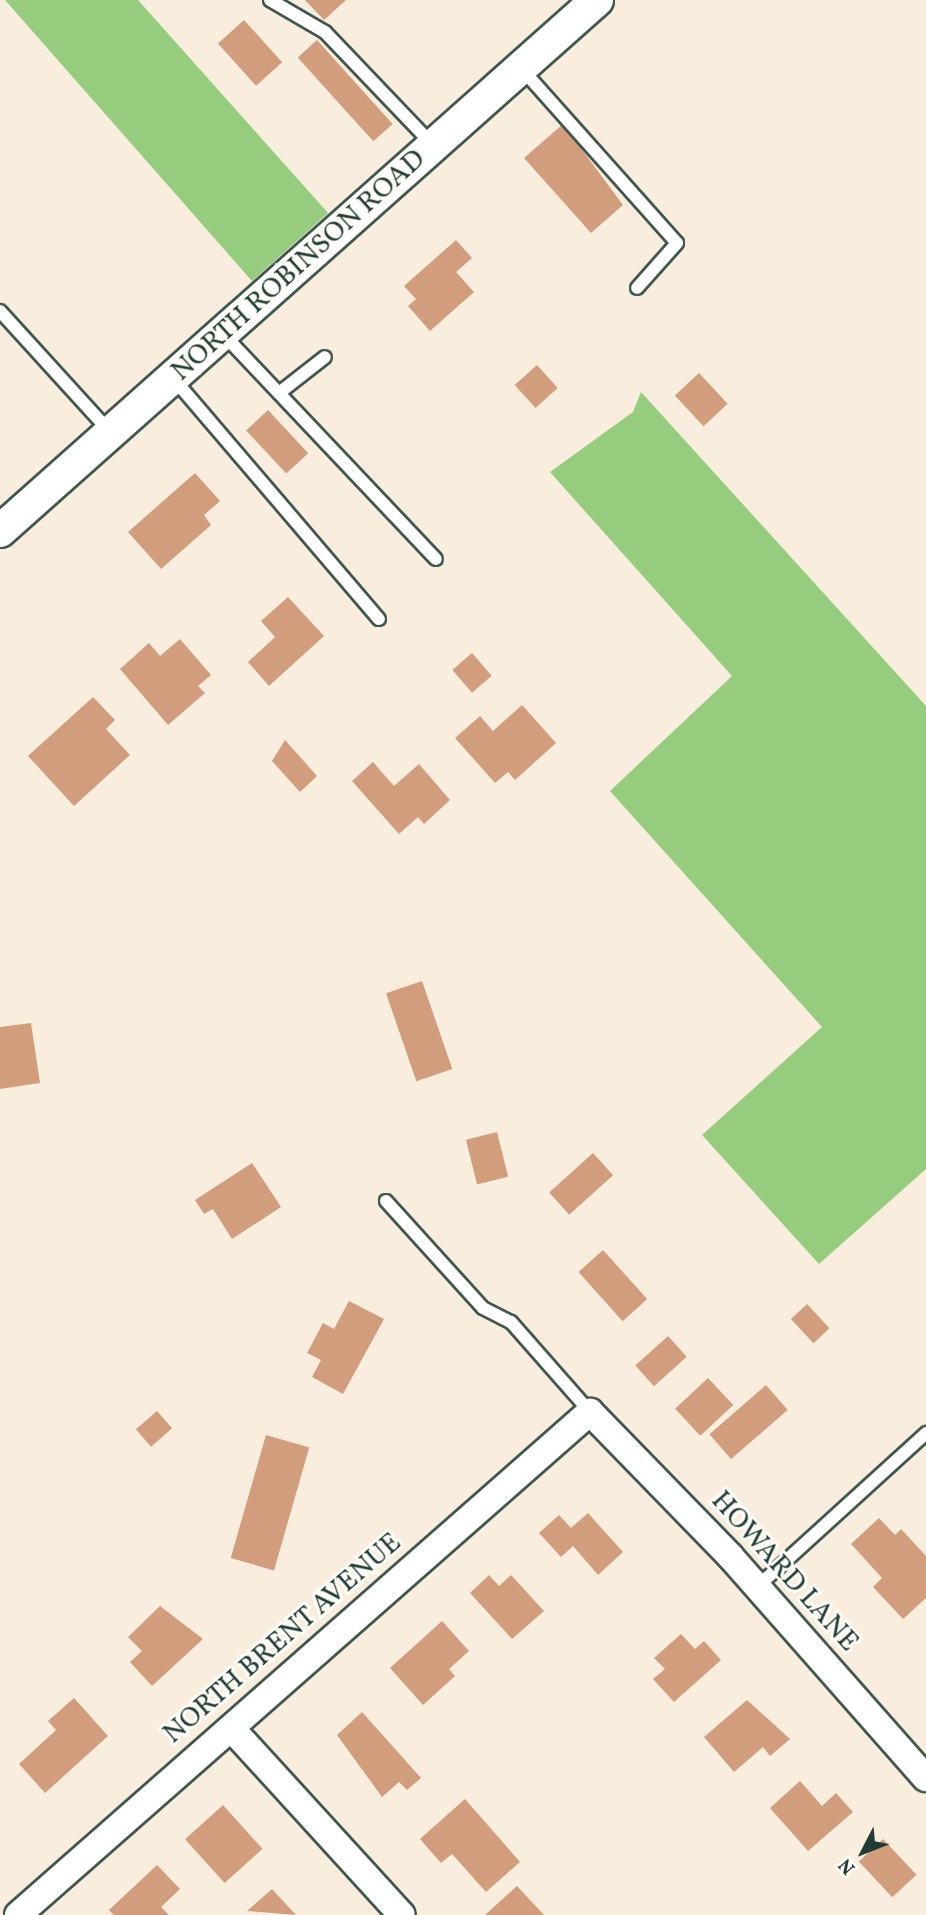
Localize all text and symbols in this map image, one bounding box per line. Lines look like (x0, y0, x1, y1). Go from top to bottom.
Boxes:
street label: NORTH ROBINSON ROAD (165, 143, 433, 389)
street label: HOWARD LANE (703, 1485, 865, 1659)
street label: NORTH BRENT AVENUE (157, 1526, 409, 1752)
north arrow (828, 1817, 898, 1887)
text: N (833, 1852, 862, 1880)

